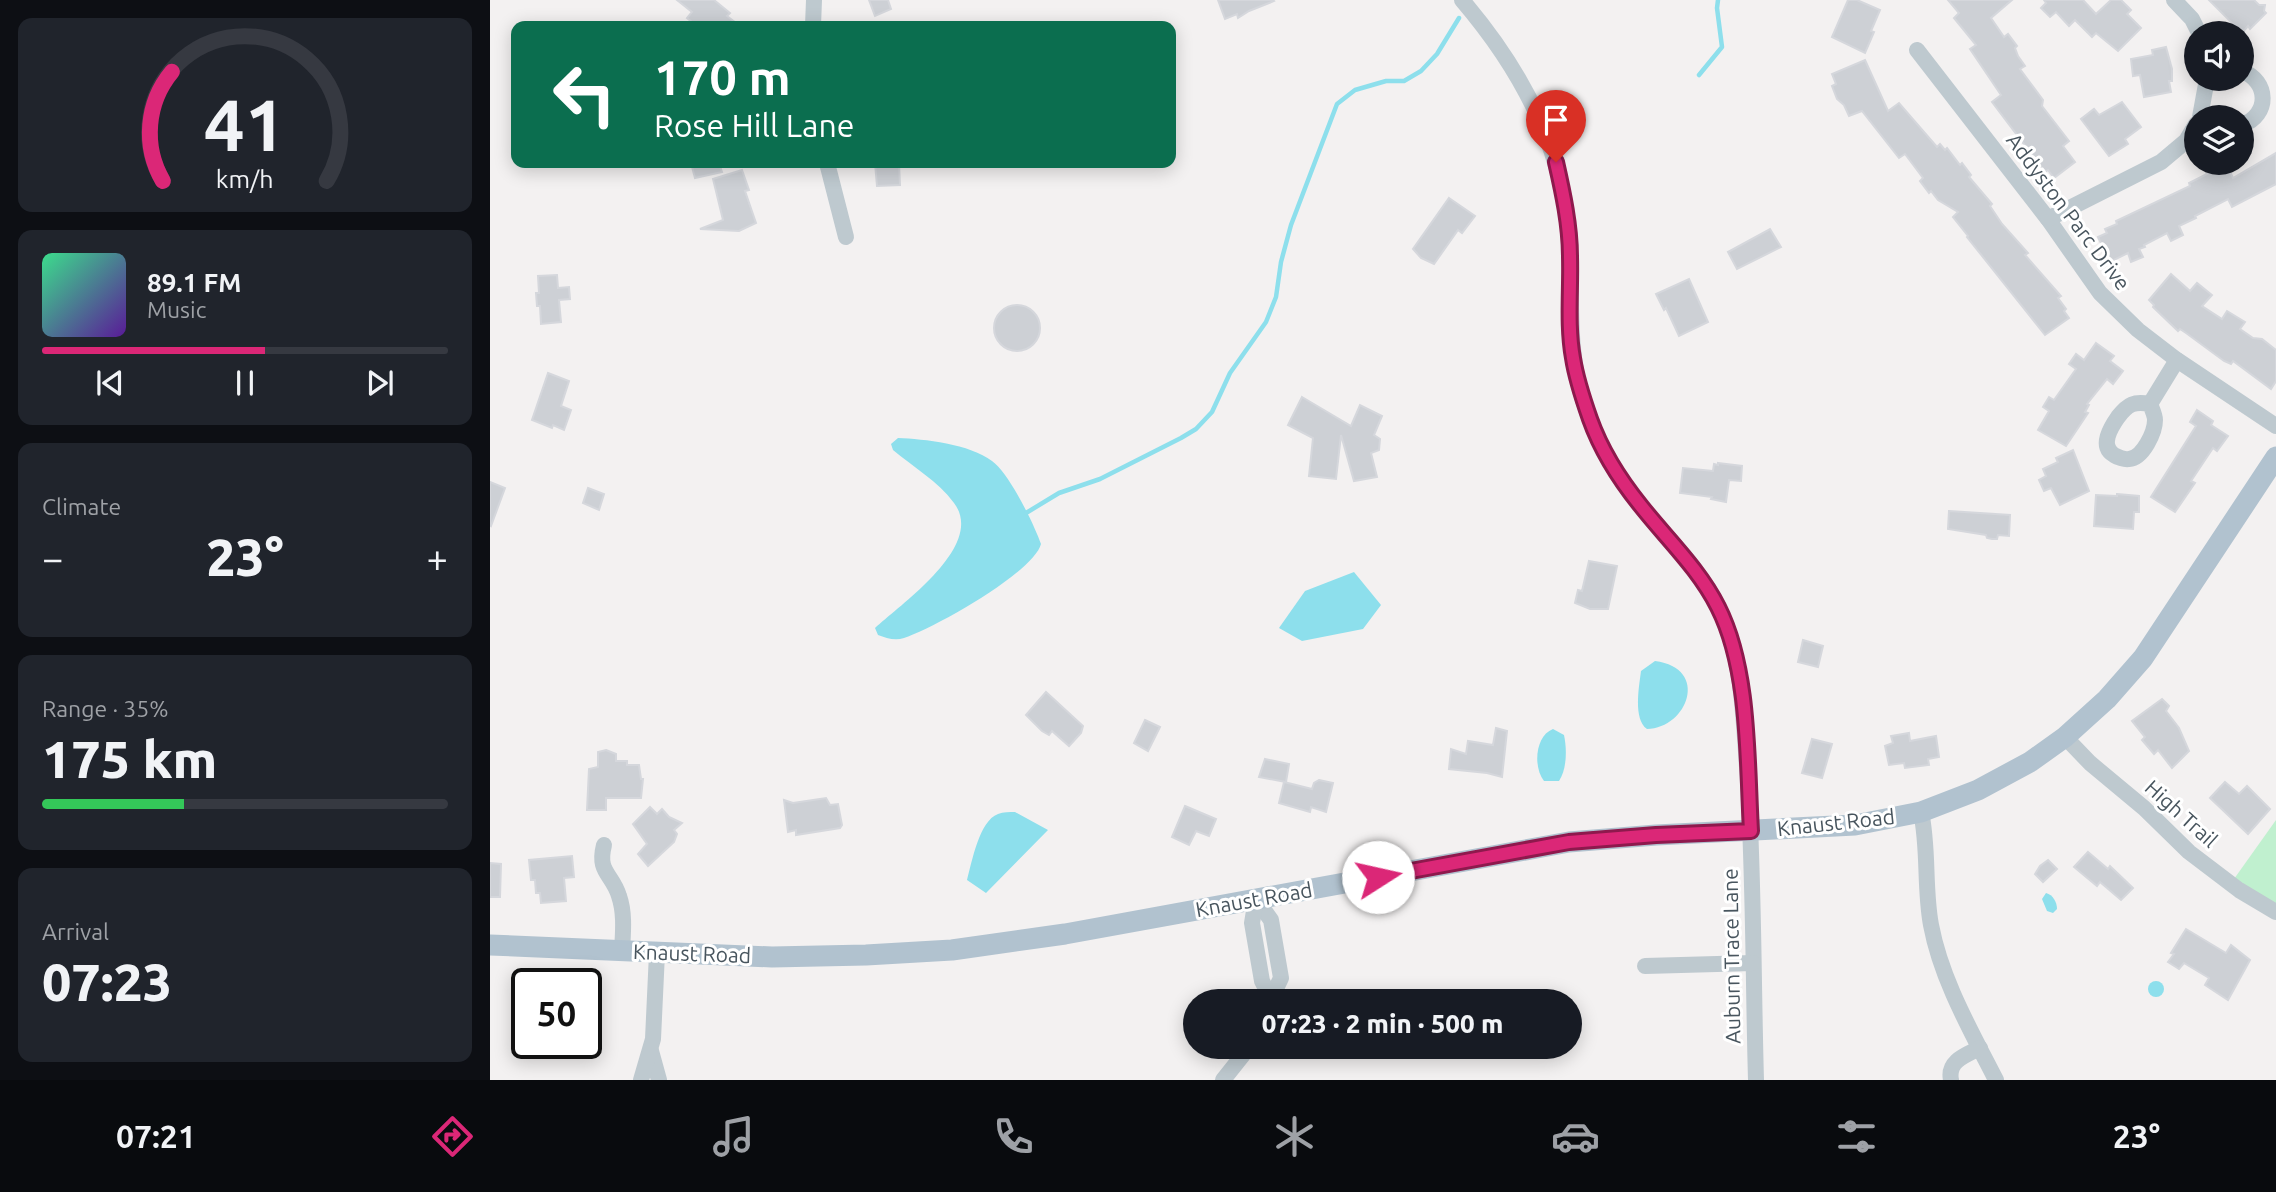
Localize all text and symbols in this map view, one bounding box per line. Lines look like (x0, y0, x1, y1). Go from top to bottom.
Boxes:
map controls (2184, 21, 2254, 175)
button: sound (2184, 21, 2254, 91)
icon: left (539, 49, 630, 140)
text: 170 m (654, 49, 791, 104)
text: 41 (204, 84, 286, 166)
pin (1526, 90, 1586, 162)
icon: arrive (1537, 101, 1575, 139)
button: layers (2184, 105, 2254, 175)
text: Rose Hill Lane (654, 107, 854, 143)
street label: Addyston Parc Drive (2002, 128, 2136, 295)
text: km/h (216, 165, 274, 193)
text: 89.1 FM (147, 268, 241, 297)
text: Music (147, 297, 206, 322)
icon: previous (91, 364, 129, 402)
icon: pause (226, 364, 264, 402)
icon: next (361, 364, 399, 402)
text: Climate (42, 494, 121, 519)
text: 23° (206, 528, 284, 586)
text: − (42, 537, 63, 579)
text: + (427, 537, 448, 579)
text: Range · 35% (42, 696, 169, 721)
text: 175 km (42, 730, 217, 788)
street label: High Trail (2141, 775, 2223, 852)
street label: Knaust Road (1776, 804, 1896, 840)
position arrow (1341, 840, 1415, 914)
street label: Auburn Trace Lane (1717, 868, 1745, 1044)
street label: Knaust Road (1194, 877, 1314, 921)
text: Arrival (42, 919, 109, 944)
street label: Knaust Road (633, 939, 751, 967)
text: 07:23 (42, 953, 172, 1011)
speed limit sign: 50 (511, 968, 602, 1059)
text: 07:23 · 2 min · 500 m (1262, 1009, 1503, 1038)
icon: directions (428, 1112, 477, 1161)
icon: music (709, 1112, 758, 1161)
icon: phone (989, 1112, 1038, 1161)
icon: climate (1270, 1112, 1319, 1161)
icon: car (1551, 1112, 1600, 1161)
icon: filters (1832, 1112, 1881, 1161)
text: 07:21 (116, 1118, 196, 1154)
text: 23° (2113, 1118, 2160, 1154)

